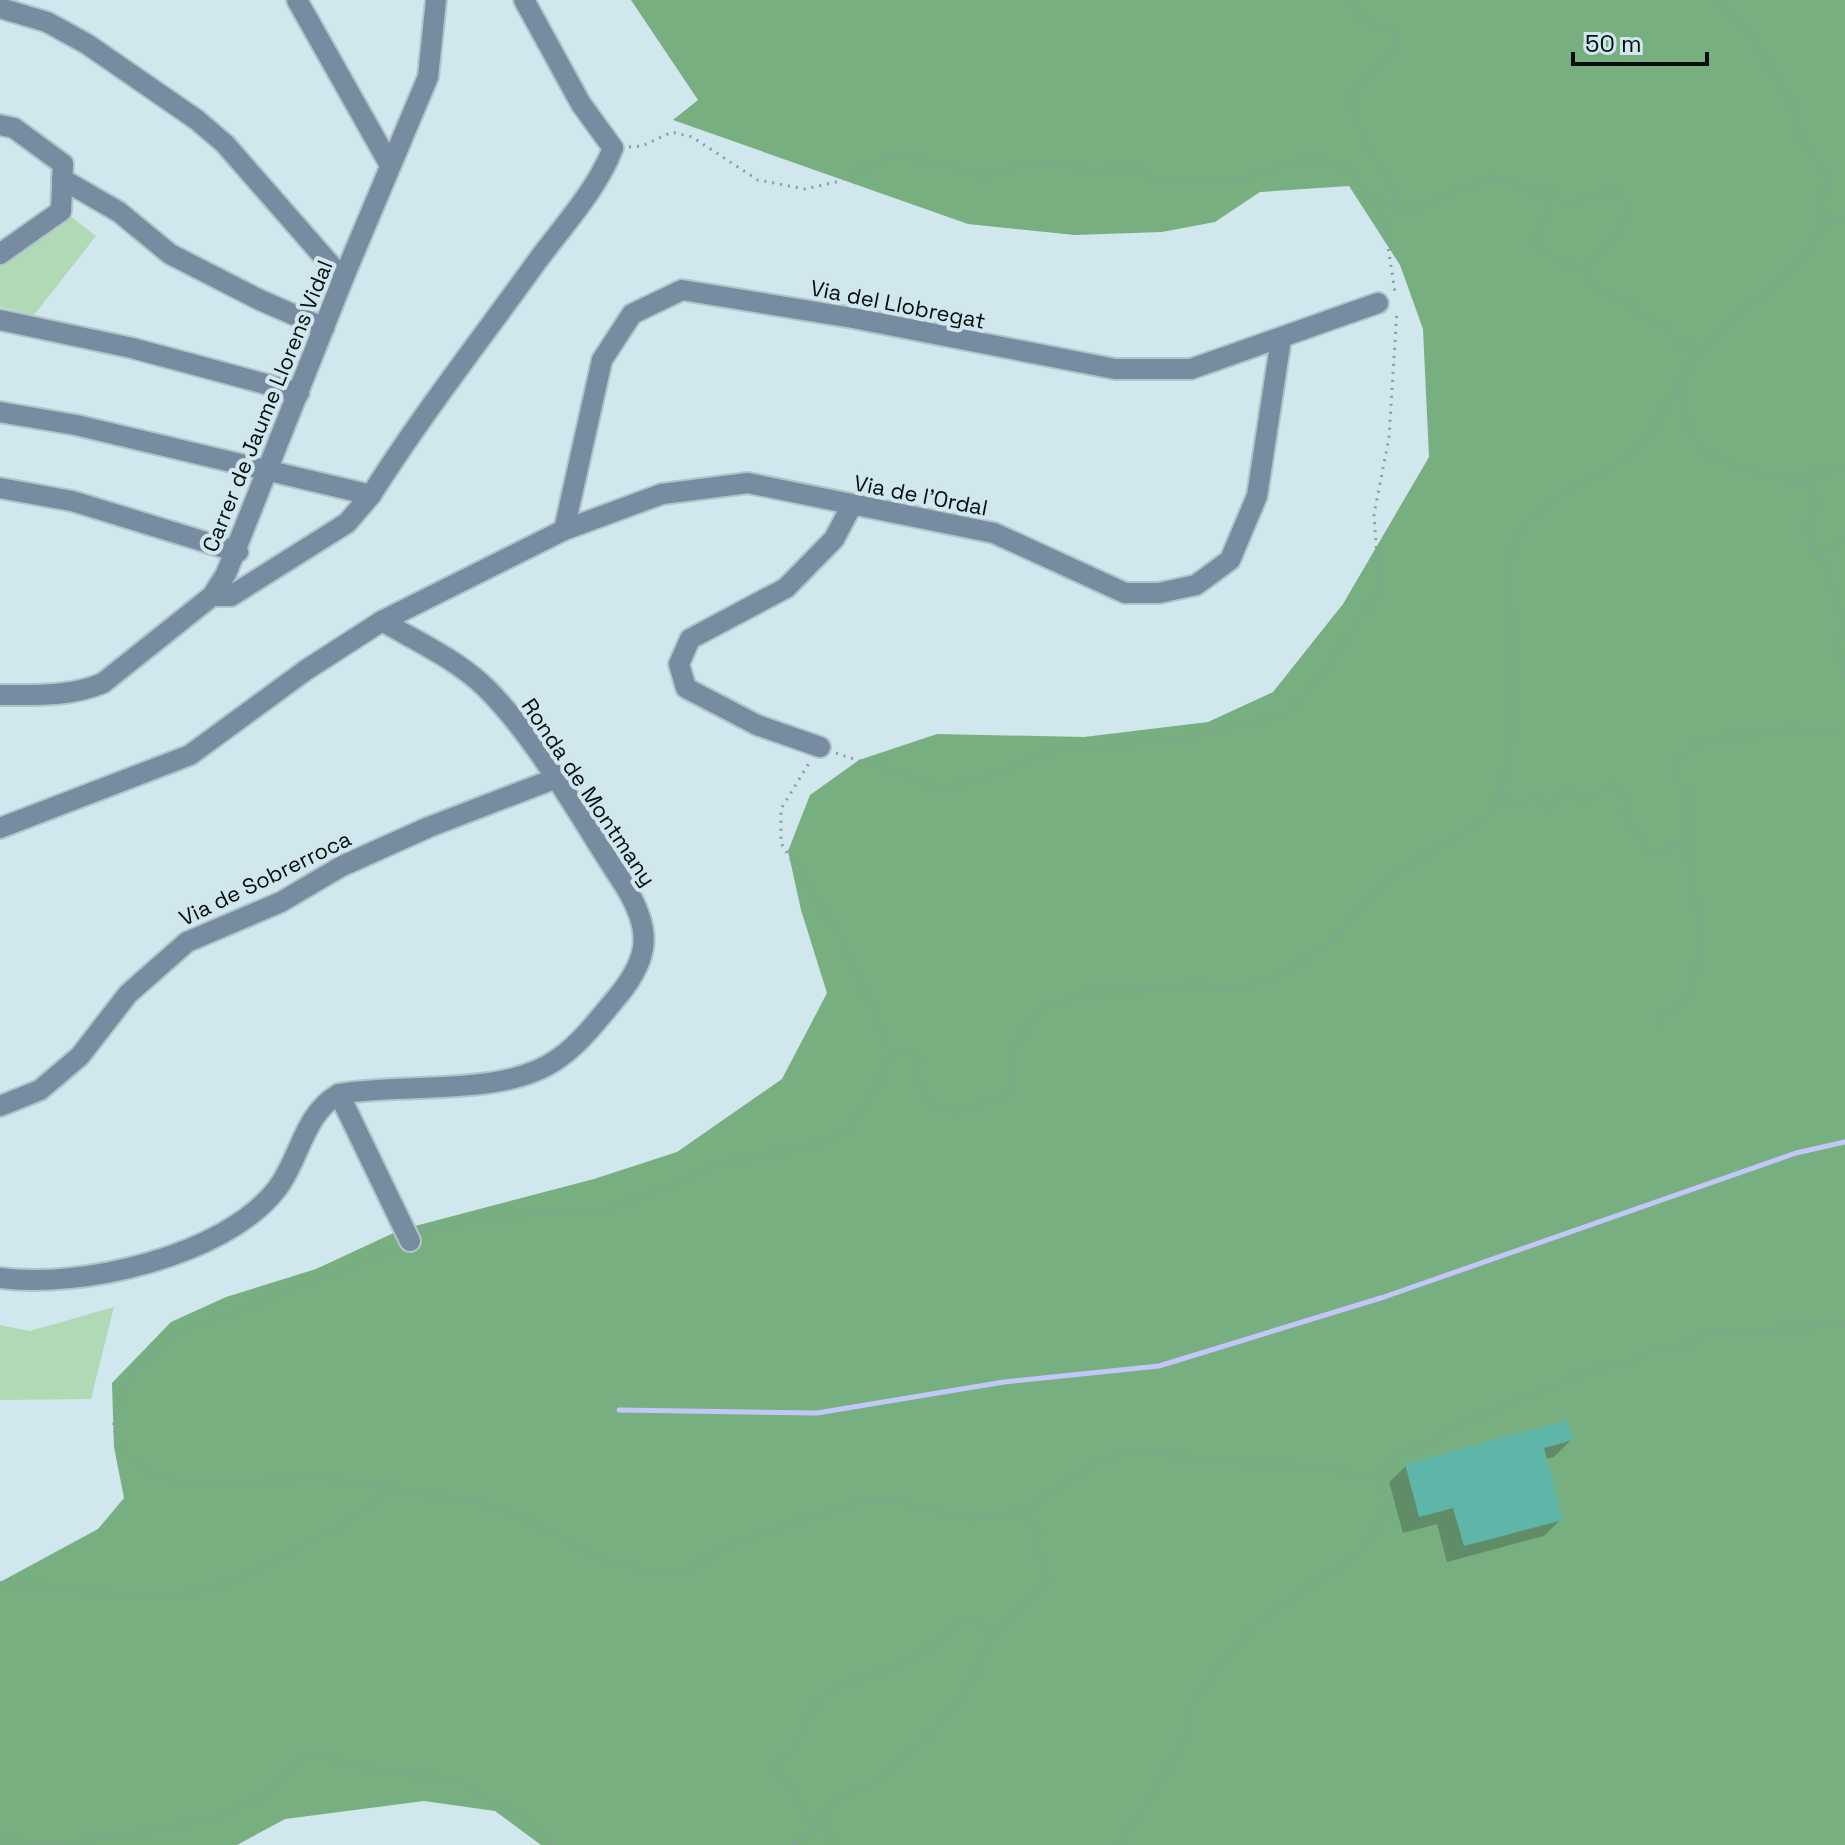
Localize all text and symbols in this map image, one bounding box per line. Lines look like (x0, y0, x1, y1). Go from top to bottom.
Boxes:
scale bar (1573, 16, 1707, 66)
text: 50 m (1585, 28, 1642, 59)
street label: Carrer de Jaume Llorens Vidal (196, 256, 338, 556)
street label: Via del Llobregat (808, 273, 988, 335)
street label: Via de l'Ordal (852, 468, 990, 522)
street label: Ronda de Montmany (516, 693, 662, 891)
street label: Via de Sobrerroca (174, 824, 356, 932)

